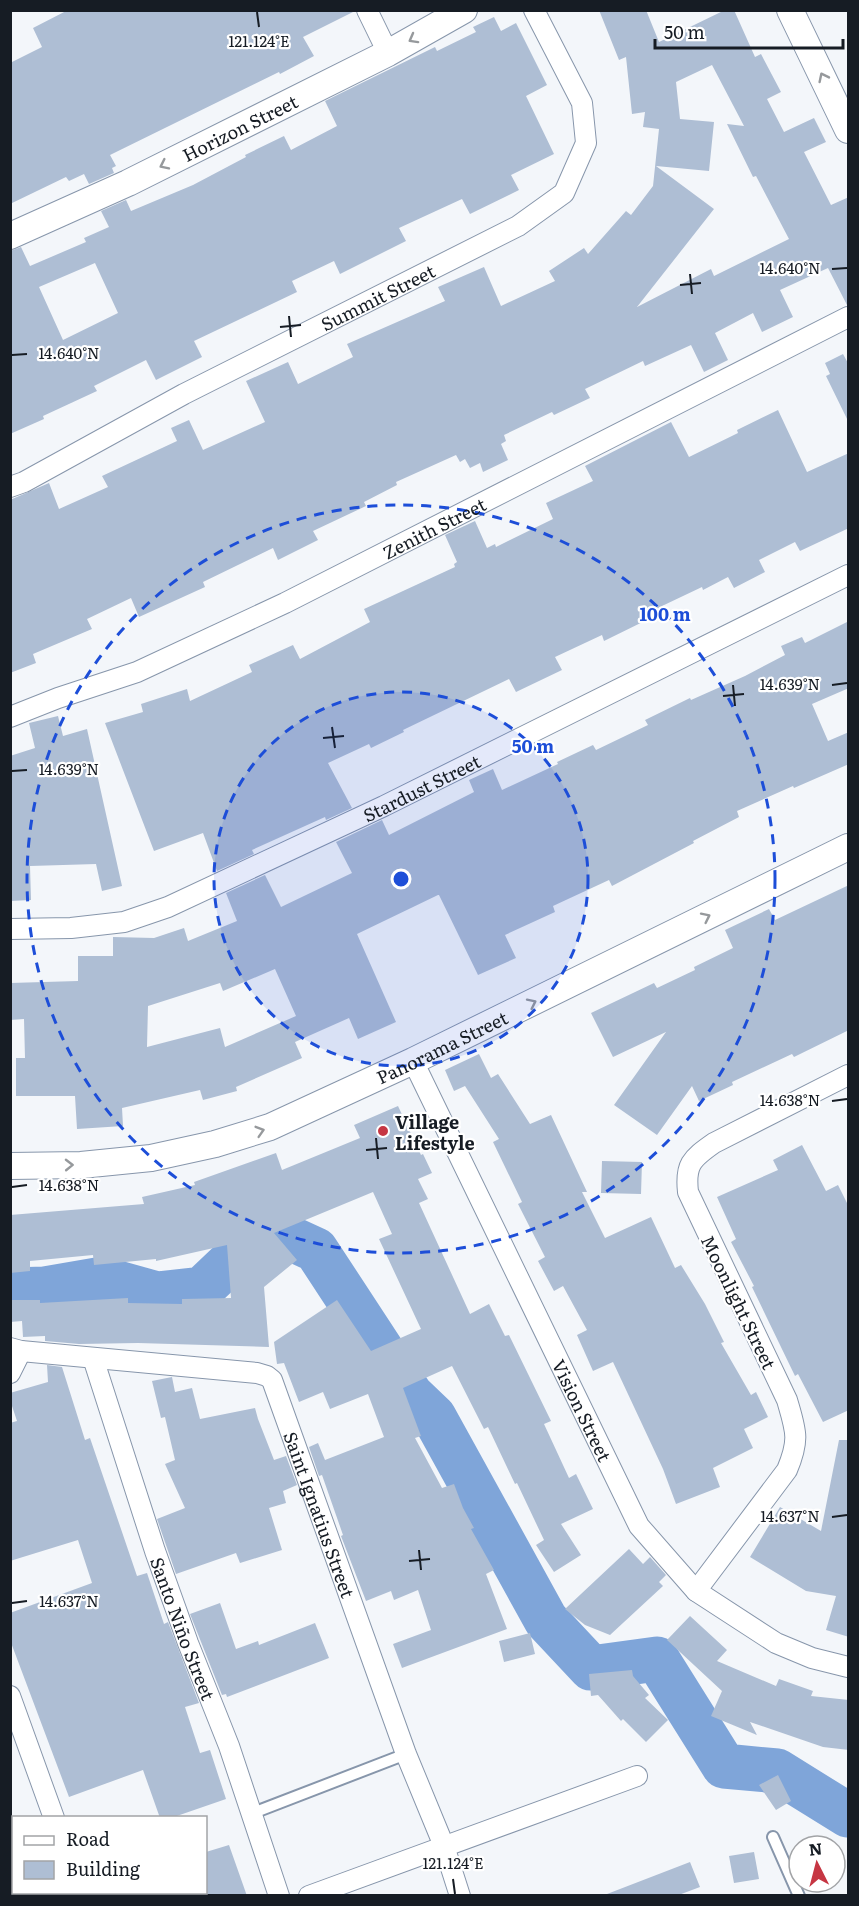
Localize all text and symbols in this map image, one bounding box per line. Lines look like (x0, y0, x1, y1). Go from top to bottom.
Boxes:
scale bar (655, 12, 842, 50)
text: 50 m (664, 18, 705, 45)
text: 121.124°E (229, 29, 289, 52)
one-way arrow (409, 32, 420, 43)
one-way arrow (818, 72, 830, 83)
street label: Horizon Street (177, 87, 303, 168)
one-way arrow (160, 157, 171, 169)
street label: Summit Street (316, 256, 440, 337)
text: 14.640°N (759, 256, 821, 279)
text: 14.640°N (38, 341, 100, 364)
street label: Zenith Street (377, 490, 491, 565)
text: 100 m (639, 600, 691, 627)
text: 14.639°N (760, 672, 820, 695)
text: 50 m (512, 732, 554, 759)
street label: Stardust Street (358, 746, 485, 828)
text: 14.639°N (39, 757, 99, 780)
centre of rings (391, 869, 411, 889)
one-way arrow (700, 913, 711, 924)
one-way arrow (525, 999, 536, 1011)
street label: Panorama Street (372, 1003, 513, 1090)
text: 14.638°N (760, 1088, 820, 1111)
place label: Village Lifestyle (395, 1108, 475, 1156)
marker: Village Lifestyle (376, 1124, 390, 1138)
one-way arrow (254, 1125, 265, 1138)
one-way arrow (64, 1159, 73, 1171)
text: 14.638°N (39, 1173, 99, 1196)
street label: Moonlight Street (695, 1230, 783, 1374)
street label: Vision Street (546, 1354, 619, 1466)
street label: Saint Ignatius Street (278, 1427, 363, 1602)
text: 14.637°N (760, 1504, 820, 1527)
street label: Santo Niño Street (145, 1553, 223, 1704)
text: 14.637°N (39, 1589, 99, 1612)
legend (12, 1816, 207, 1894)
text: Road (66, 1825, 110, 1852)
north arrow (787, 1834, 847, 1894)
text: N (807, 1835, 823, 1861)
text: 121.124°E (423, 1851, 483, 1874)
text: Building (66, 1855, 141, 1882)

